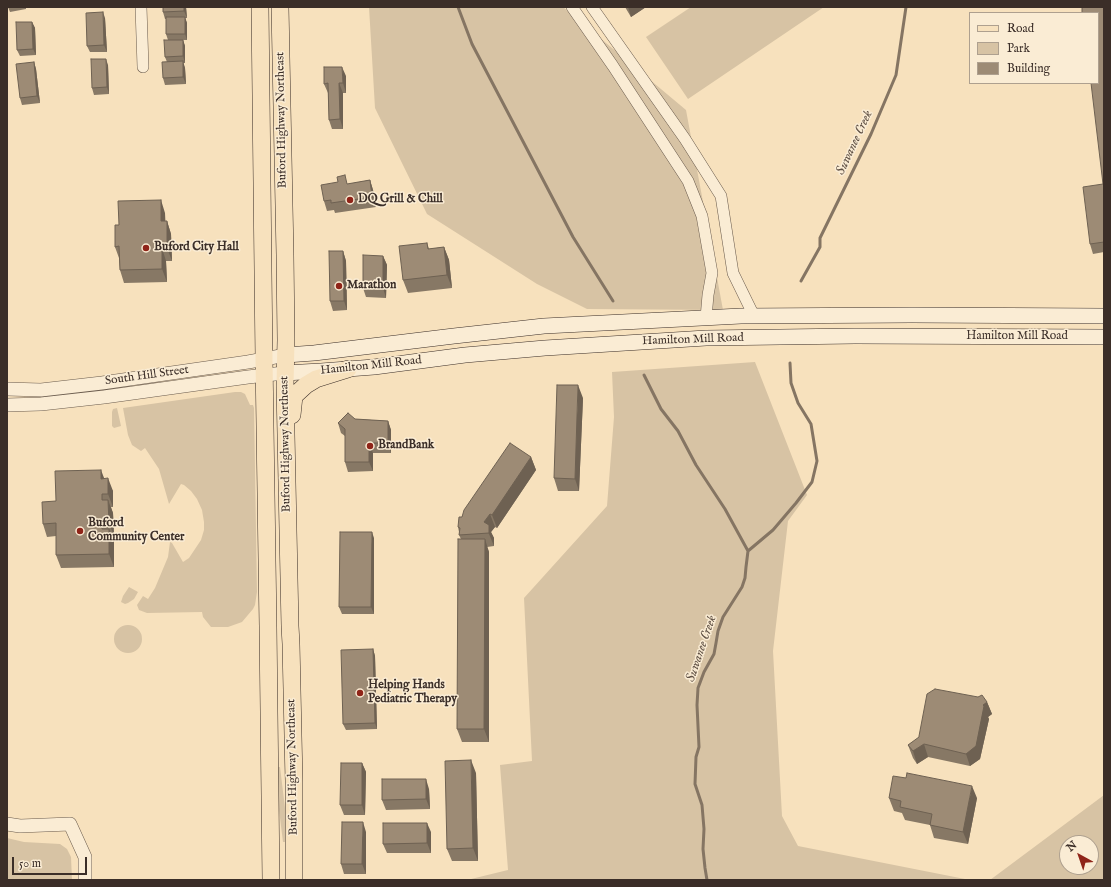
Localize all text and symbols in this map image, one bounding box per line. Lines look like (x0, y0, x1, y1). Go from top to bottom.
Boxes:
legend (969, 12, 1099, 84)
text: Road (1007, 21, 1034, 36)
text: Park (1007, 41, 1030, 56)
street label: Buford Highway Northeast (274, 52, 290, 188)
text: Building (1007, 61, 1050, 76)
water label: Suwanee Creek (833, 108, 877, 178)
place label: DQ Grill & Chill (358, 193, 443, 207)
marker: DQ Grill & Chill (345, 195, 355, 205)
place label: Buford City Hall (154, 241, 239, 255)
marker: Buford City Hall (141, 243, 151, 253)
place label: Marathon (347, 279, 396, 293)
marker: Marathon (334, 281, 344, 291)
street label: Hamilton Mill Road (966, 330, 1068, 344)
street label: Hamilton Mill Road (642, 331, 744, 349)
street label: Hamilton Mill Road (320, 354, 422, 378)
street label: South Hill Street (104, 363, 190, 389)
street label: Buford Highway Northeast (278, 376, 294, 512)
place label: BrandBank (378, 439, 434, 453)
marker: BrandBank (365, 441, 375, 451)
place label: Buford Community Center (88, 517, 184, 545)
marker: Buford Community Center (75, 526, 85, 536)
water label: Suwanee Creek (683, 614, 721, 684)
place label: Helping Hands Pediatric Therapy (368, 679, 457, 707)
marker: Helping Hands Pediatric Therapy (355, 688, 365, 698)
street label: Buford Highway Northeast (285, 699, 301, 835)
north arrow (1059, 835, 1099, 875)
text: N (1064, 838, 1080, 855)
scale bar (14, 849, 89, 875)
text: 50 m (19, 856, 41, 871)

